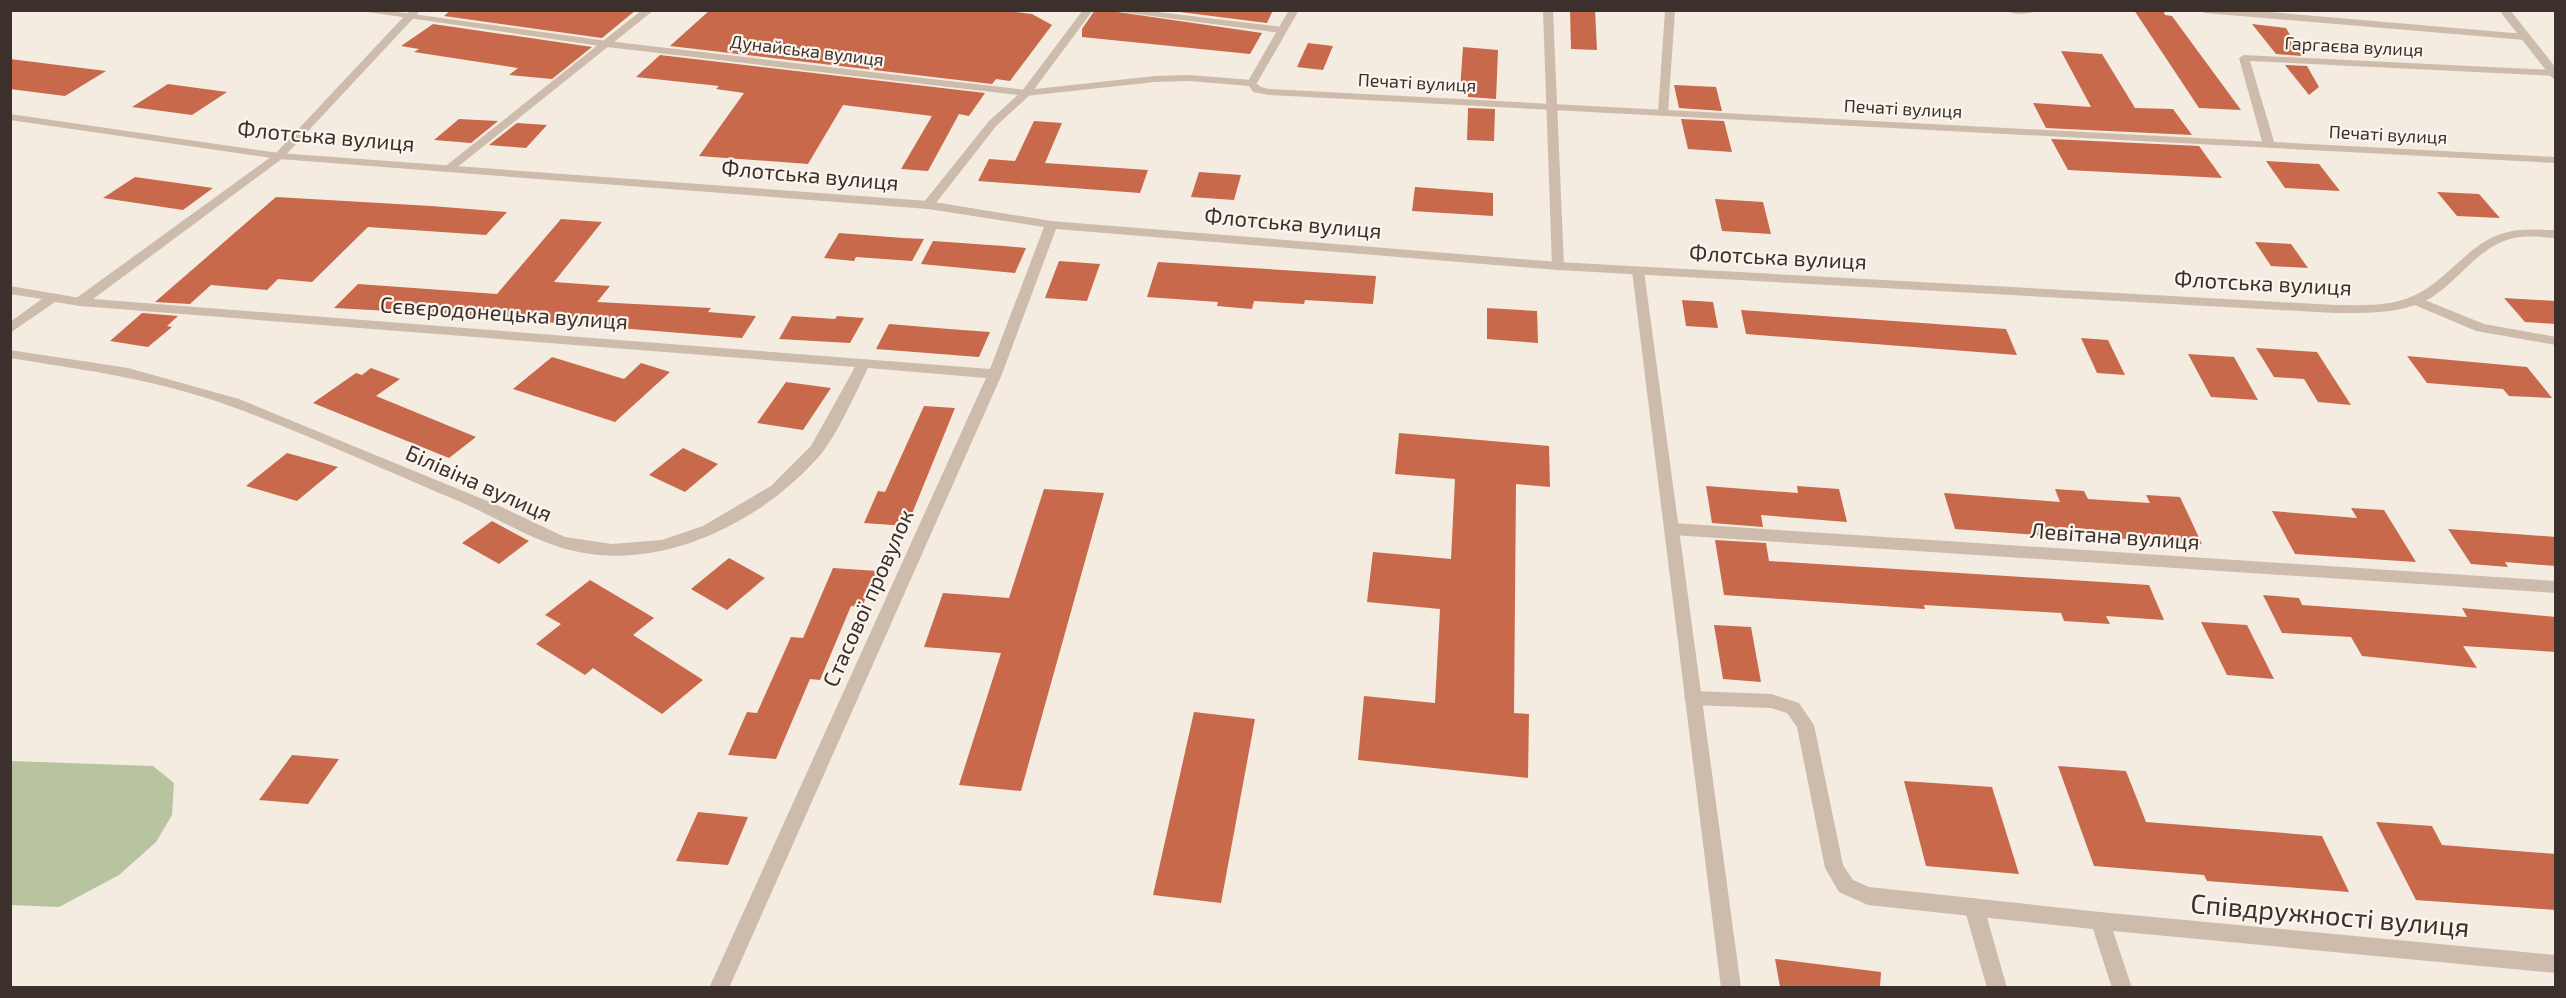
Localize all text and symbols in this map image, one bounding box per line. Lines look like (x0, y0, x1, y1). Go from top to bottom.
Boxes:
street label: Дунайська вулиця (729, 30, 885, 70)
street label: Гаргаєва вулиця (2284, 31, 2424, 61)
street label: Печаті вулиця (1357, 68, 1477, 96)
street label: Печаті вулиця (1843, 94, 1963, 122)
street label: Флотська вулиця (236, 114, 416, 157)
street label: Печаті вулиця (2328, 120, 2448, 148)
street label: Флотська вулиця (720, 153, 900, 196)
street label: Флотська вулиця (1203, 201, 1383, 244)
street label: Флотська вулиця (1689, 238, 1867, 275)
street label: Флотська вулиця (2174, 264, 2352, 301)
street label: Сєвєродонецька вулиця (379, 290, 629, 335)
street label: Білівіна вулиця (402, 438, 557, 527)
street label: Стасової провулок (816, 505, 919, 691)
street label: Левітана вулиця (2029, 516, 2201, 555)
street label: Співдружності вулиця (2189, 886, 2471, 943)

